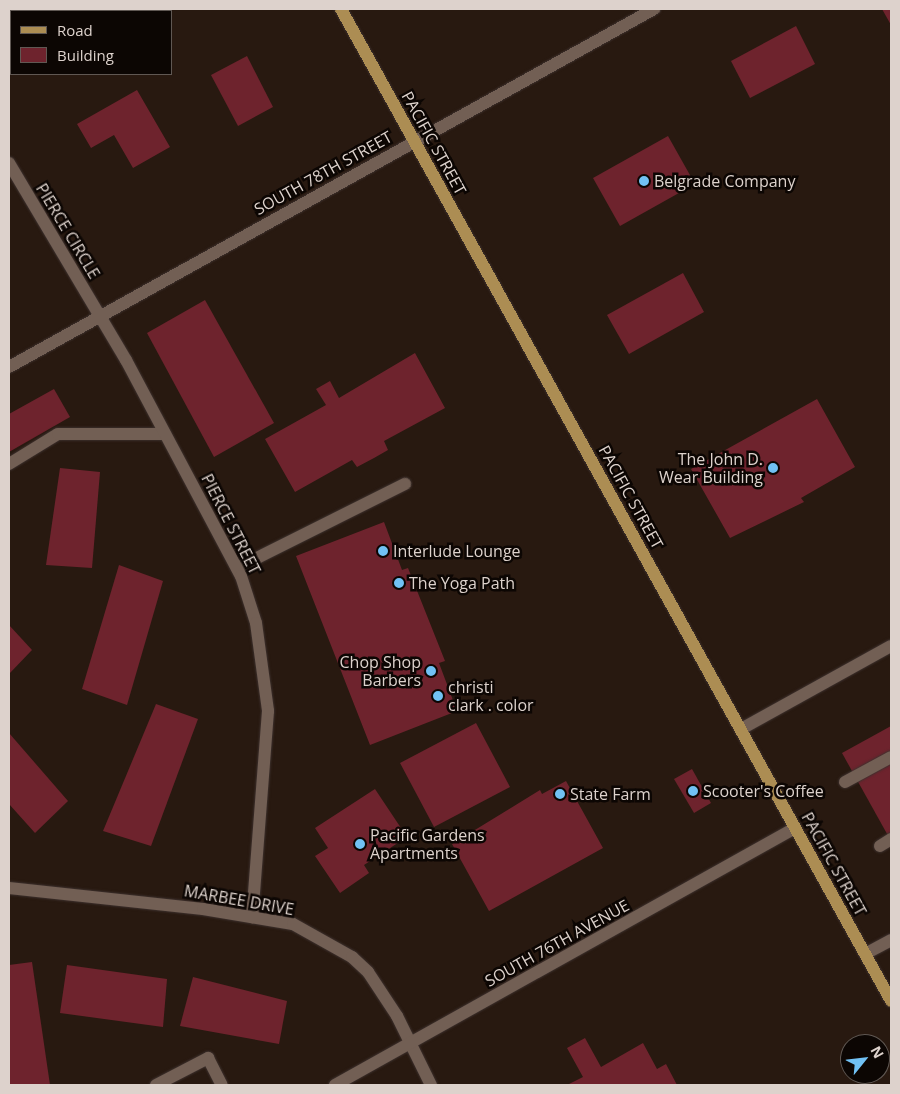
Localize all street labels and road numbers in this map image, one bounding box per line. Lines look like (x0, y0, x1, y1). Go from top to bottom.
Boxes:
street label: PACIFIC STREET (398, 88, 470, 198)
street label: SOUTH 78TH STREET (251, 127, 395, 219)
street label: PIERCE CIRCLE (32, 180, 104, 282)
street label: PACIFIC STREET (595, 442, 667, 552)
street label: PIERCE STREET (197, 471, 265, 577)
street label: PACIFIC STREET (798, 809, 870, 919)
street label: MARBEE DRIVE (183, 881, 295, 919)
street label: SOUTH 76TH AVENUE (482, 895, 632, 991)

